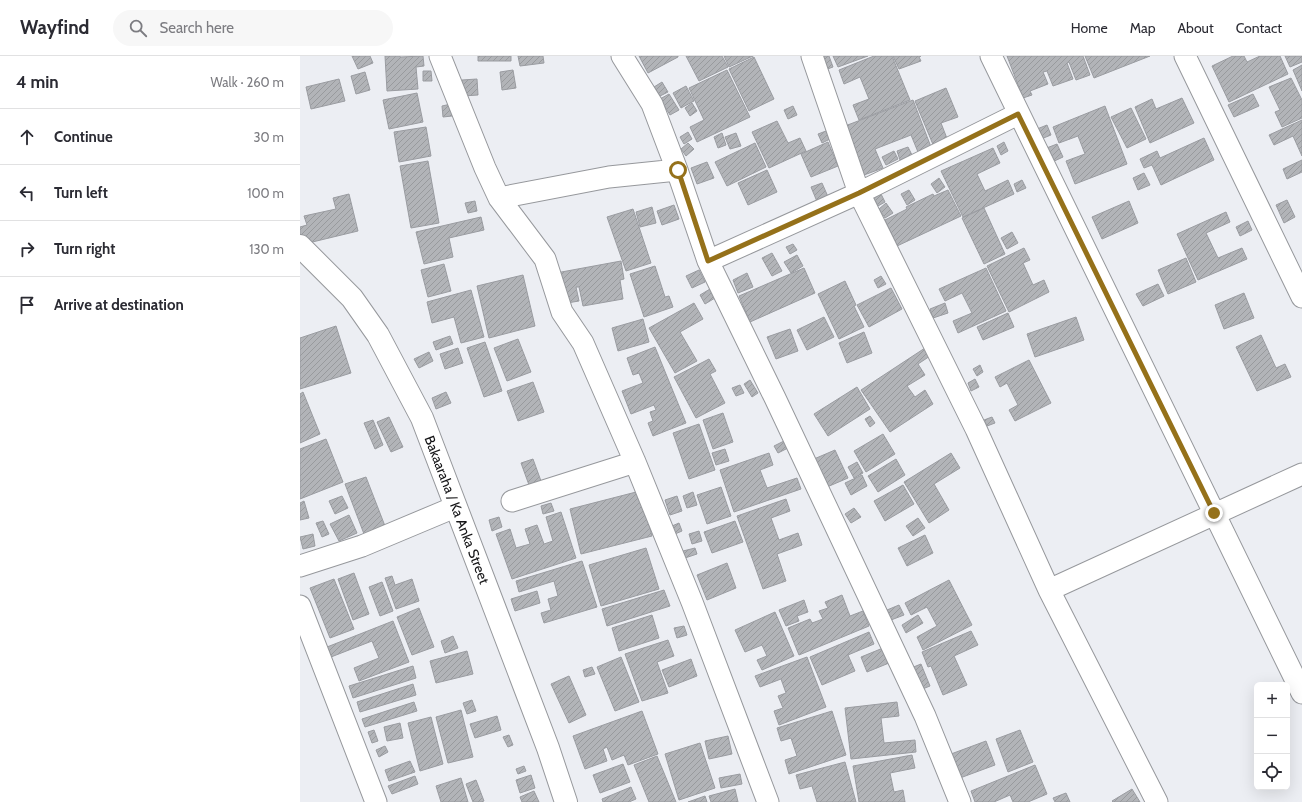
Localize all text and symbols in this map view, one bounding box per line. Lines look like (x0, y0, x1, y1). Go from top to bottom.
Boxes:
search box (113, 10, 393, 46)
text: Wayfind (20, 16, 89, 39)
icon: search (127, 17, 149, 39)
text: Search here (159, 19, 234, 37)
text: Home (1071, 19, 1108, 37)
text: Map (1130, 19, 1155, 37)
text: About (1177, 19, 1214, 37)
text: Contact (1236, 19, 1282, 37)
text: 4 min (16, 72, 59, 92)
text: Walk · 260 m (211, 74, 284, 90)
icon: ahead (16, 126, 38, 148)
text: Continue (54, 128, 113, 146)
text: 30 m (254, 129, 284, 145)
route start (669, 161, 687, 179)
icon: left (16, 182, 38, 204)
text: Turn left (54, 184, 108, 202)
text: 100 m (247, 185, 284, 201)
icon: right (16, 238, 38, 260)
text: Turn right (54, 240, 115, 258)
text: 130 m (249, 241, 284, 257)
icon: arrive (16, 294, 38, 316)
text: Arrive at destination (54, 296, 184, 314)
street label: Bakaaraha / Ka Anka Street (421, 433, 494, 587)
route end (1205, 504, 1223, 522)
map controls (1254, 682, 1290, 790)
button: + (1254, 682, 1290, 718)
button: − (1254, 718, 1290, 754)
button: locate (1254, 754, 1290, 790)

